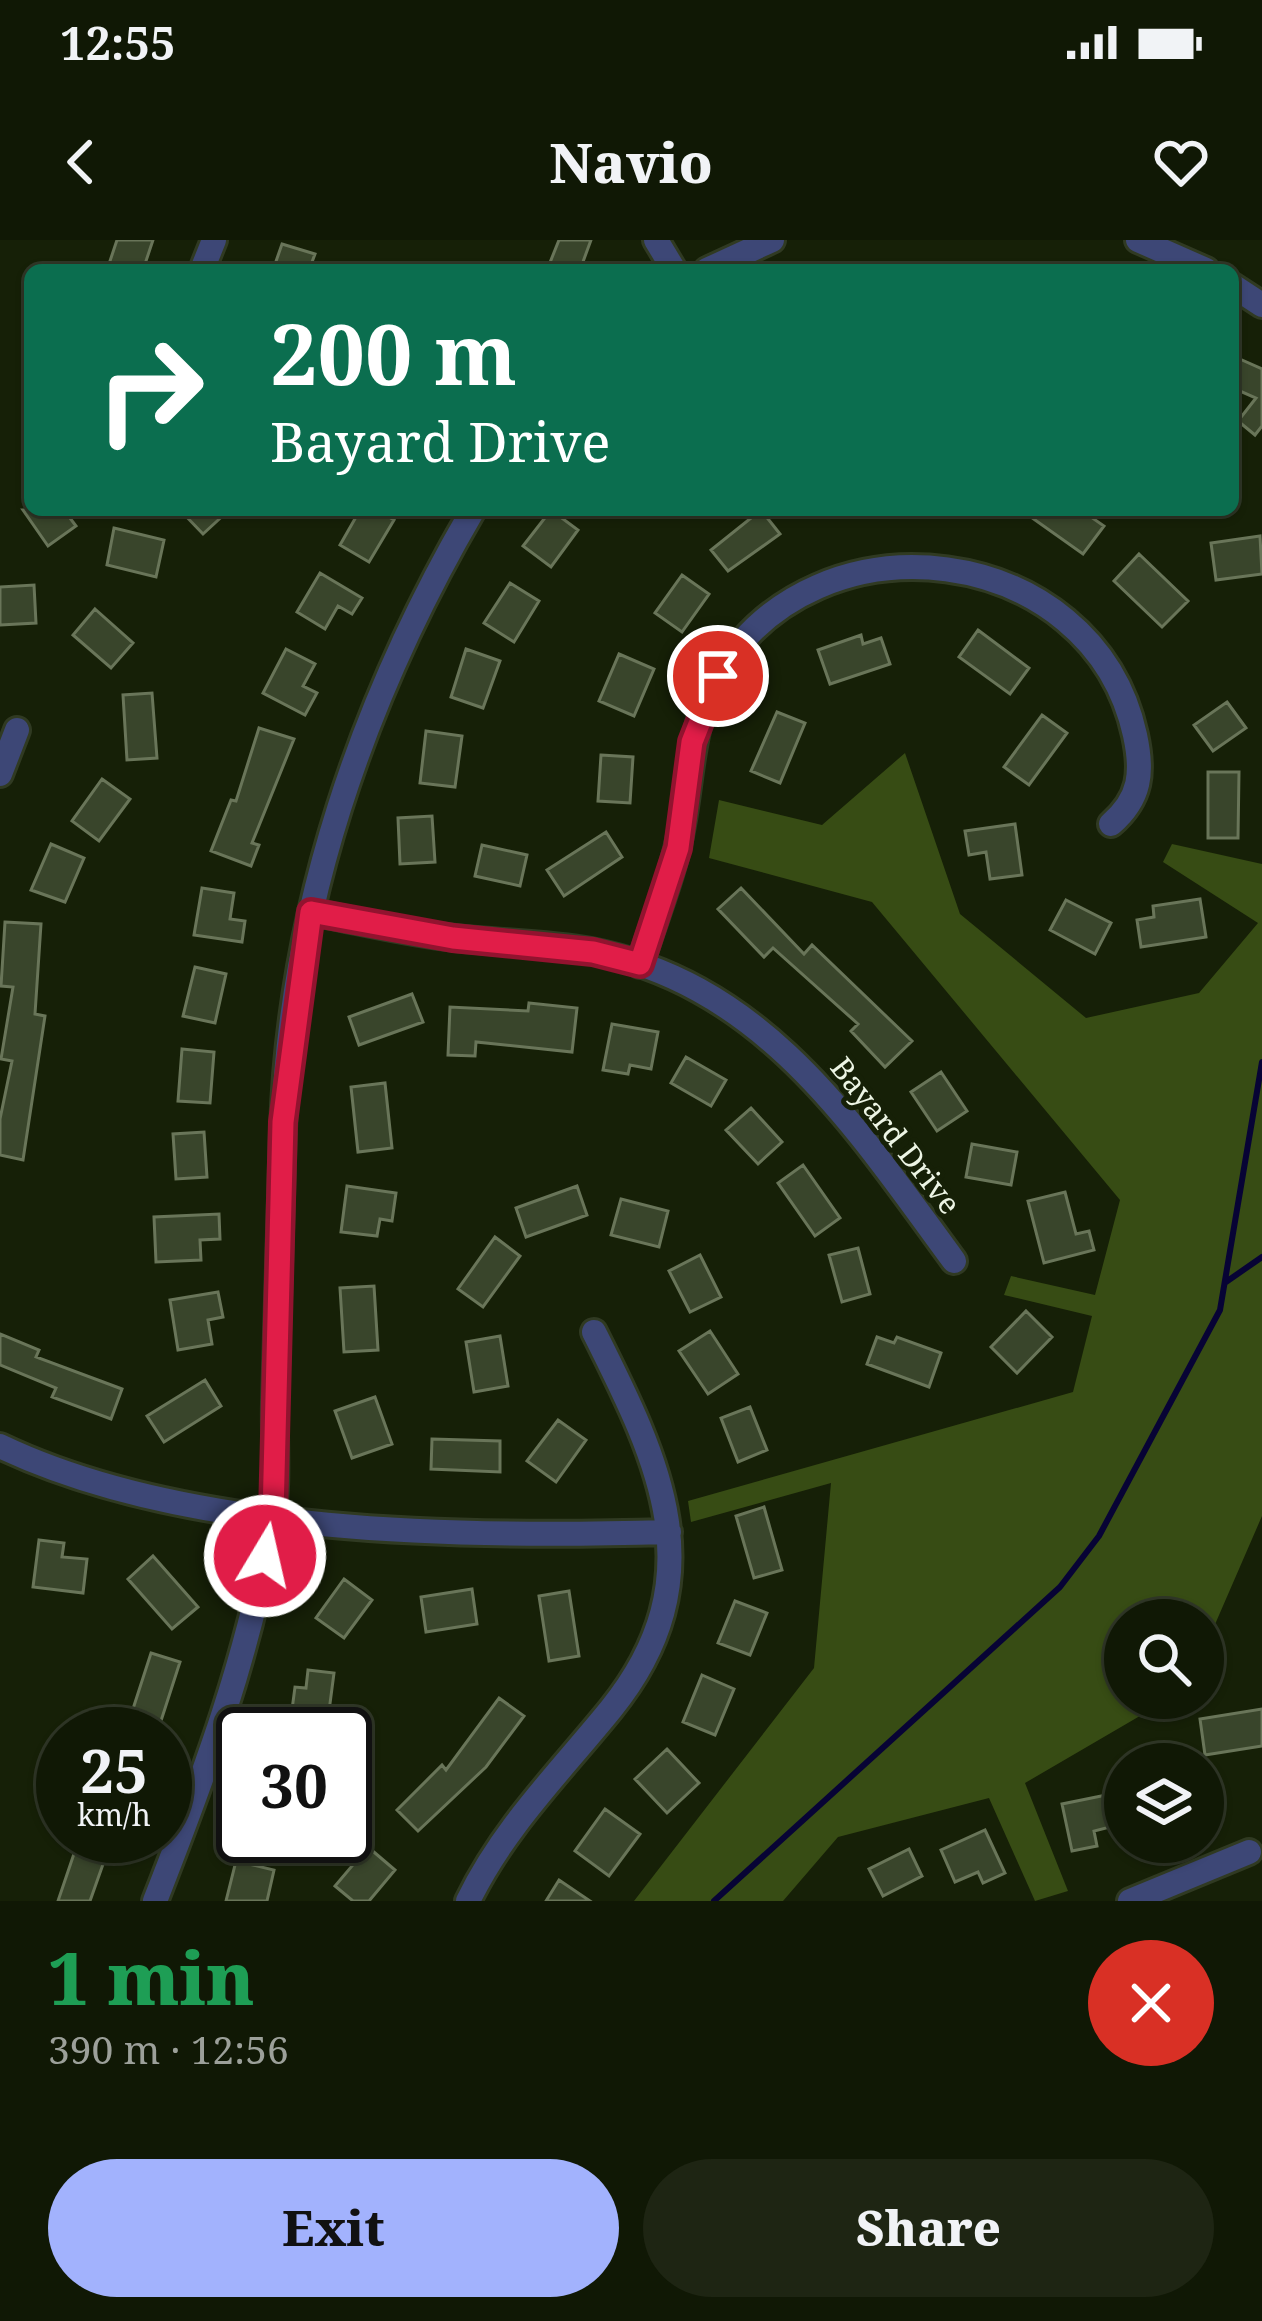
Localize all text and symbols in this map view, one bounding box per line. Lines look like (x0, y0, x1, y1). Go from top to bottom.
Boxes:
text: 12:55 (60, 12, 175, 73)
text: Navio (549, 125, 713, 199)
icon: back (48, 129, 114, 195)
icon: heart (1148, 129, 1214, 195)
text: 200 m (270, 295, 517, 410)
icon: right (72, 312, 228, 468)
text: Bayard Drive (270, 404, 610, 478)
pin (667, 625, 769, 727)
icon: arrive (685, 643, 751, 709)
street label: Bayard Drive (822, 1048, 971, 1222)
position arrow (202, 1493, 328, 1619)
map controls (1104, 1599, 1224, 1863)
button: search (1104, 1599, 1224, 1719)
speed limit sign: 30 (216, 1707, 372, 1863)
text: 25 (80, 1729, 148, 1811)
button: layers (1104, 1743, 1224, 1863)
text: km/h (77, 1794, 151, 1835)
text: 1 min (48, 1928, 255, 2026)
button: close (1088, 1940, 1214, 2066)
text: 390 m · 12:56 (48, 2022, 289, 2075)
button: Exit (48, 2159, 619, 2297)
button: Share (643, 2159, 1214, 2297)

